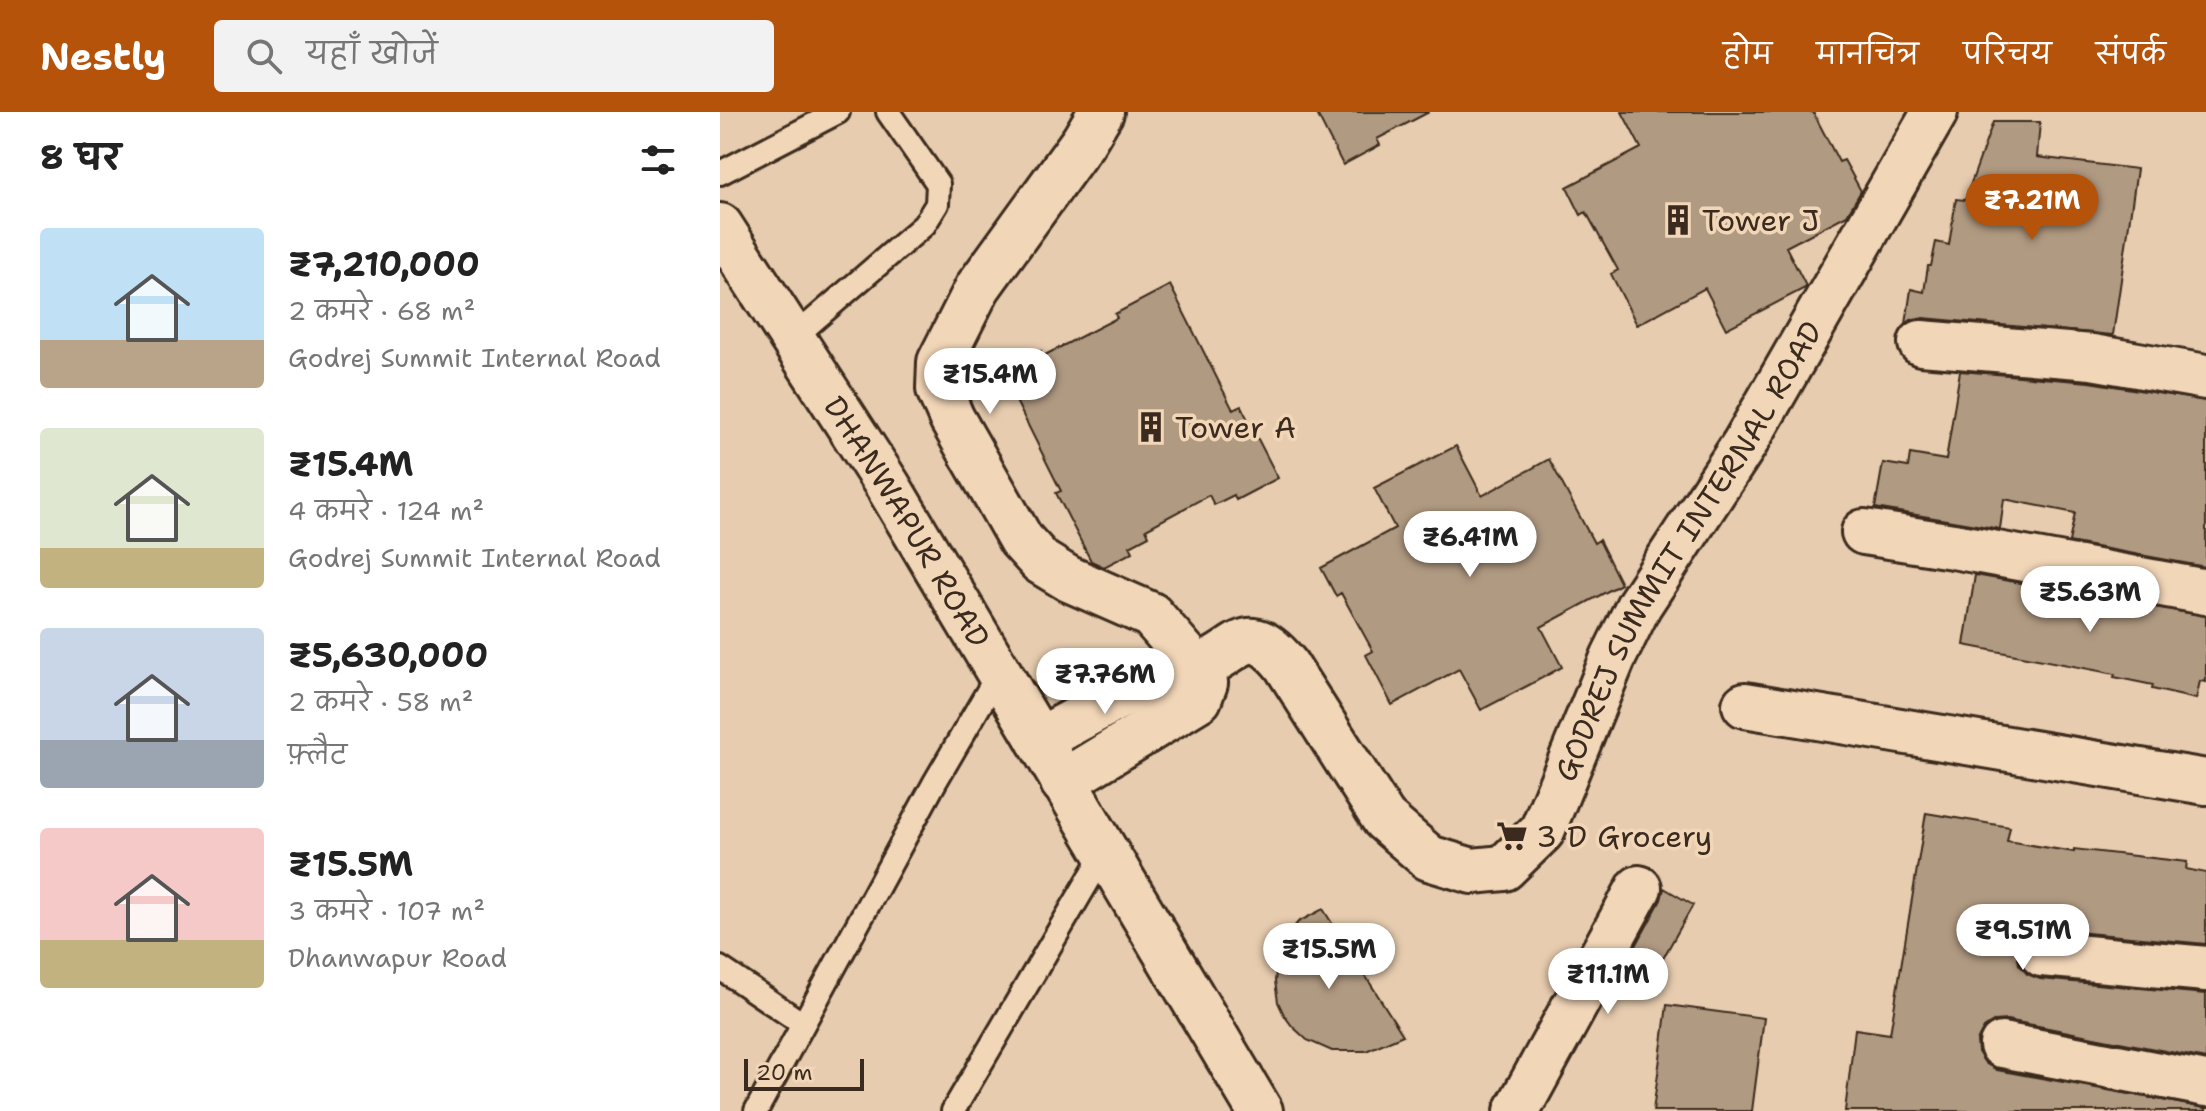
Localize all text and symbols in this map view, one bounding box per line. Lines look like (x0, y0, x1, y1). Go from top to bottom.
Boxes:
search box (214, 20, 774, 92)
text: Nestly (40, 31, 166, 82)
text: यहाँ खोजें (306, 33, 438, 74)
icon: search (242, 34, 286, 78)
text: होम (1723, 35, 1772, 73)
text: मानचित्र (1816, 35, 1919, 73)
text: परिचय (1963, 35, 2052, 73)
text: संपर्क (2096, 35, 2166, 73)
text: 8 घर (40, 134, 121, 180)
icon: filters (636, 138, 680, 182)
pin: ₹7.21M (1967, 174, 2097, 242)
text: ₹7.21M (1984, 182, 2080, 217)
place label: Tower J (1702, 200, 1819, 241)
building icon: Tower J (1661, 203, 1695, 237)
text: ₹7,210,000 (288, 241, 480, 287)
icon: home (104, 260, 200, 356)
text: 2 कमरे · 68 m² (288, 293, 475, 328)
street label: GODREJ SUMMIT INTERNAL ROAD (1544, 313, 1831, 787)
text: Godrej Summit Internal Road (288, 340, 661, 375)
pin: ₹15.4M (925, 348, 1055, 416)
text: ₹15.4M (942, 356, 1038, 391)
street label: DHANWAPUR ROAD (815, 388, 1000, 655)
place label: Tower A (1175, 407, 1296, 448)
building icon: Tower A (1134, 410, 1168, 444)
text: ₹15.4M (288, 441, 414, 487)
icon: home (104, 460, 200, 556)
text: 4 कमरे · 124 m² (288, 493, 484, 528)
pin: ₹6.41M (1405, 511, 1535, 579)
text: ₹6.41M (1422, 519, 1518, 554)
text: Godrej Summit Internal Road (288, 540, 661, 575)
pin: ₹5.63M (2025, 566, 2155, 634)
text: ₹5.63M (2039, 574, 2141, 609)
text: ₹5,630,000 (288, 632, 488, 678)
pin: ₹7.76M (1040, 648, 1170, 716)
text: ₹7.76M (1054, 656, 1156, 691)
icon: home (104, 660, 200, 756)
text: 2 कमरे · 58 m² (288, 684, 474, 719)
text: फ़्लैट (288, 737, 347, 772)
place label: 3 D Grocery (1536, 816, 1712, 857)
supermarket icon: 3 D Grocery (1495, 819, 1529, 853)
text: ₹15.5M (288, 841, 413, 887)
icon: home (104, 860, 200, 956)
text: 3 कमरे · 107 m² (288, 893, 485, 928)
pin: ₹9.51M (1958, 904, 2088, 972)
text: ₹9.51M (1974, 912, 2072, 947)
pin: ₹15.5M (1264, 923, 1394, 991)
text: ₹15.5M (1281, 931, 1377, 966)
text: Dhanwapur Road (288, 940, 507, 975)
pin: ₹11.1M (1543, 948, 1673, 1016)
text: ₹11.1M (1566, 956, 1650, 991)
scale bar (744, 1055, 864, 1091)
text: 20 m (756, 1058, 813, 1087)

